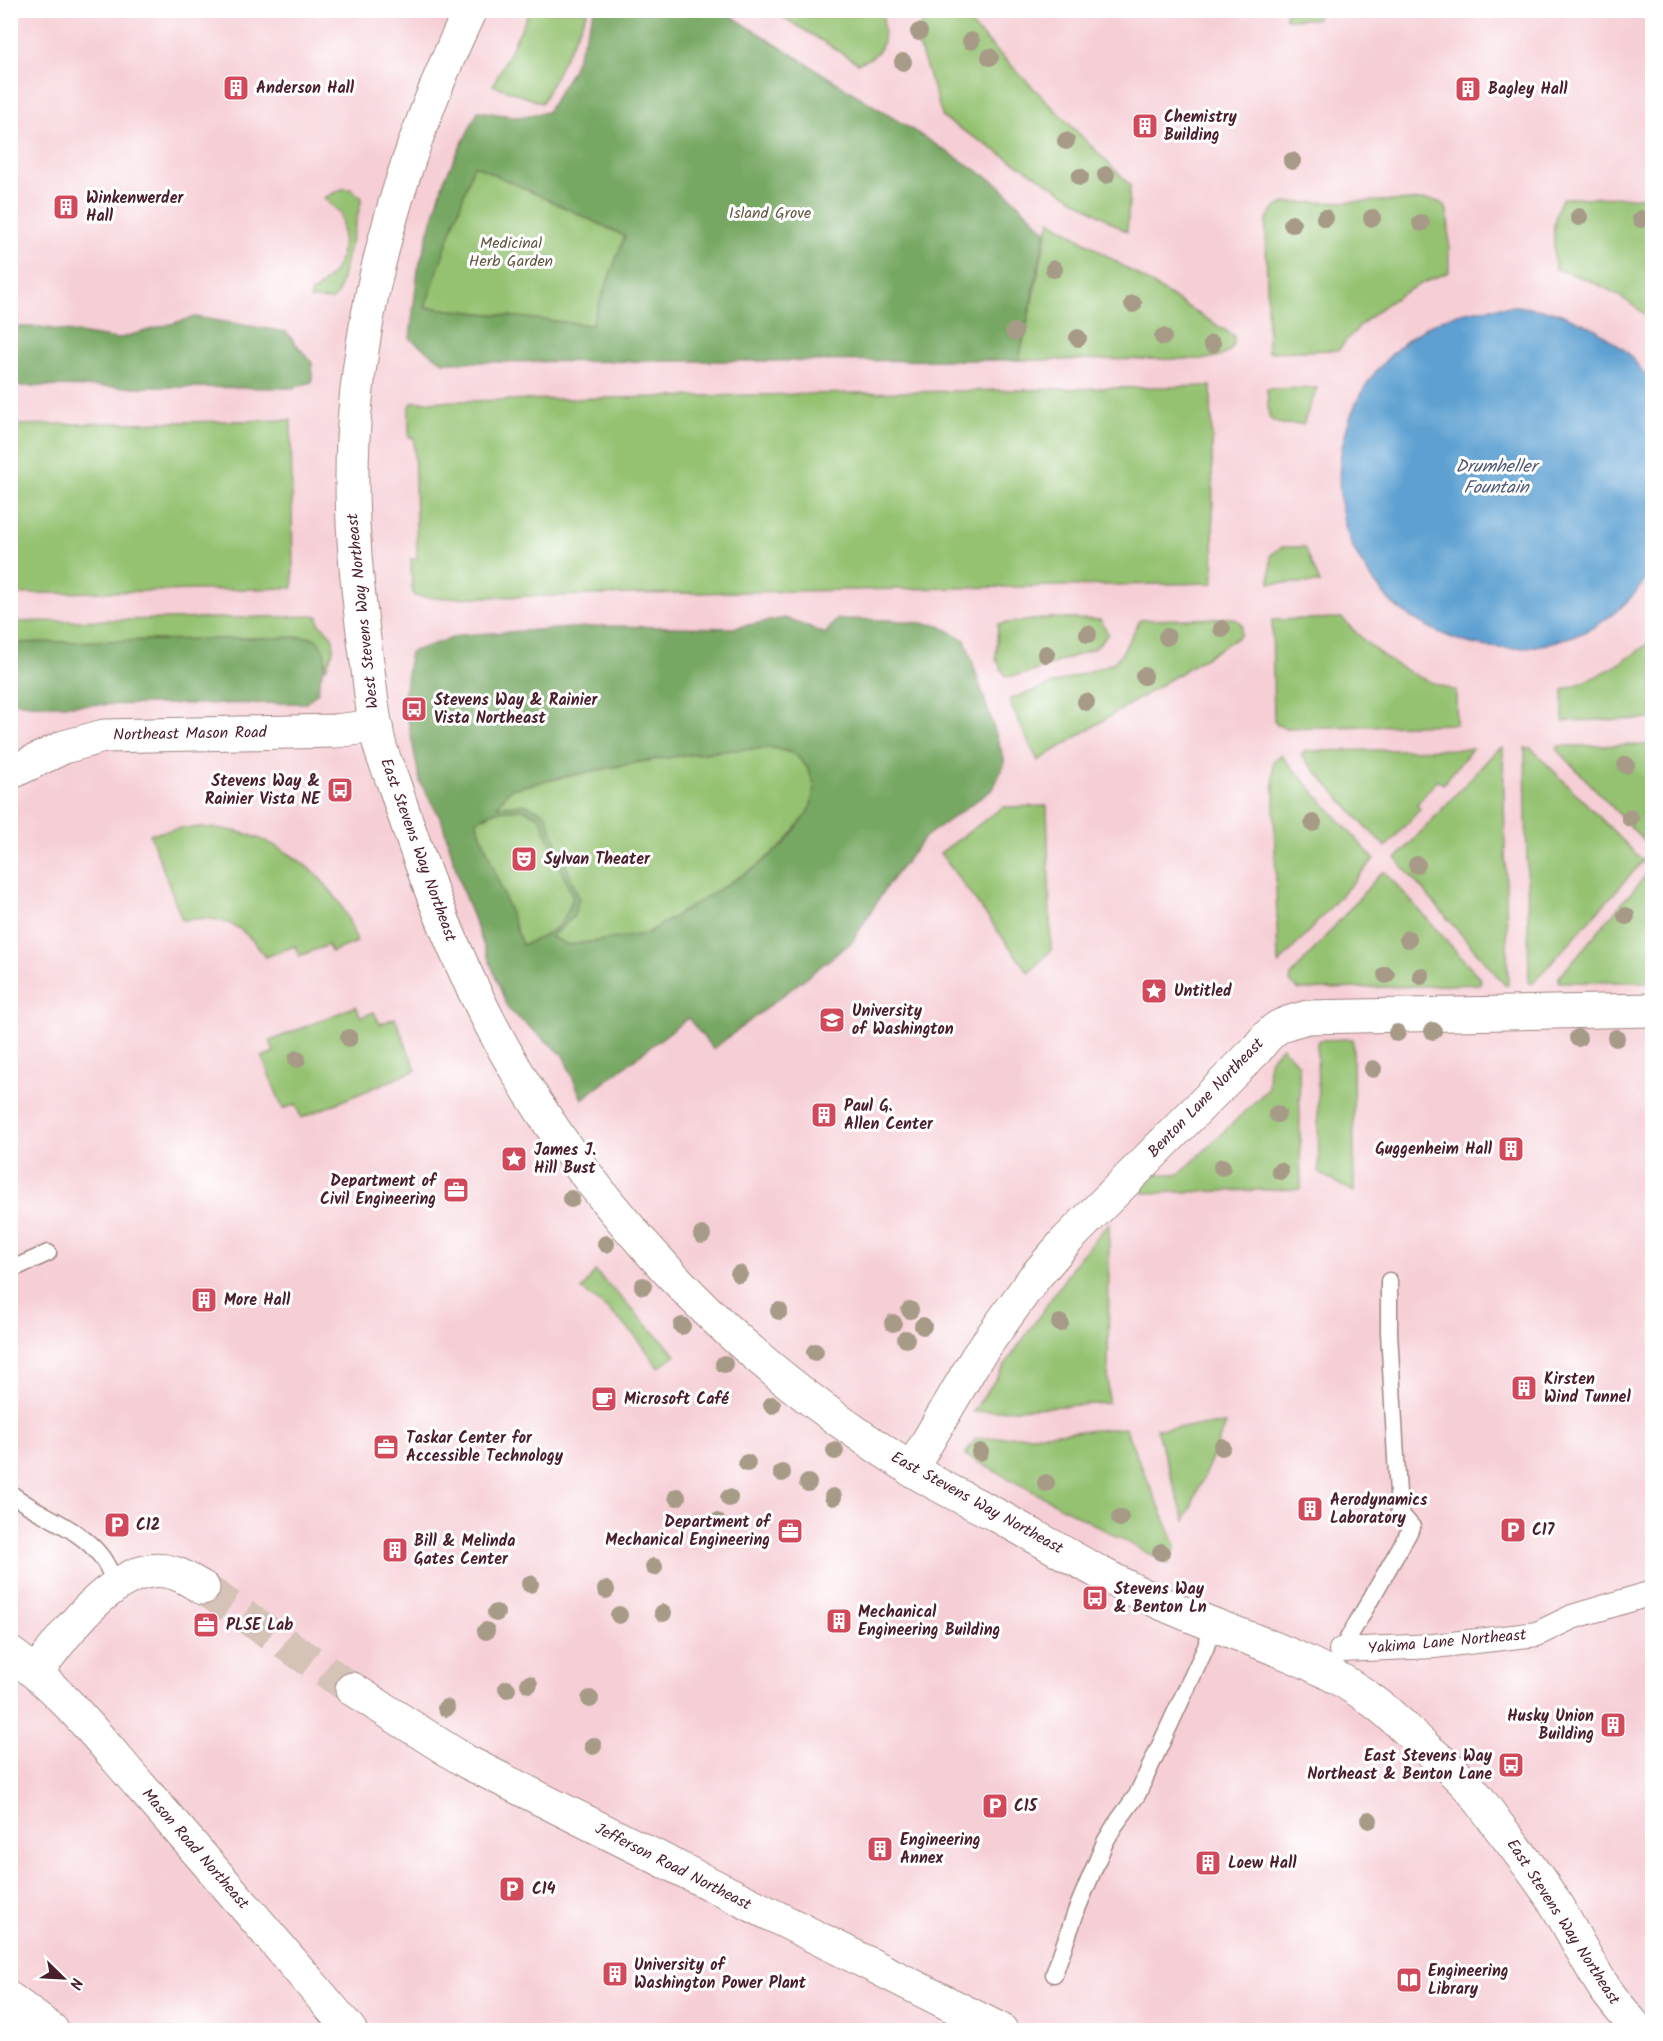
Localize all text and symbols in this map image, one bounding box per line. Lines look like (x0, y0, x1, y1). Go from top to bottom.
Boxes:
building icon: Anderson Hall (221, 73, 251, 103)
building icon: Bagley Hall (1453, 74, 1483, 104)
place label: Anderson Hall (256, 76, 355, 101)
place label: Bagley Hall (1488, 77, 1568, 102)
place label: Chemistry Building (1164, 105, 1237, 148)
building icon: Chemistry Building (1130, 111, 1160, 141)
place label: Winkenwerder Hall (86, 186, 185, 229)
building icon: Winkenwerder Hall (51, 192, 81, 222)
park label: Island Grove (729, 201, 811, 226)
park label: Medicinal Herb Garden (469, 231, 553, 274)
water label: Drumheller Fountain (1455, 453, 1541, 503)
street label: West Stevens Way Northeast (340, 511, 386, 710)
place label: Stevens Way & Rainier Vista Northeast (434, 688, 599, 731)
bus stop icon: Stevens Way & Rainier Vista Northeast (399, 694, 429, 724)
street label: Northeast Mason Road (113, 720, 268, 748)
street label: East Stevens Way Northeast (373, 755, 463, 946)
place label: Stevens Way & Rainier Vista NE (205, 769, 321, 812)
bus stop icon: Stevens Way & Rainier Vista NE (325, 775, 355, 805)
theatre icon: Sylvan Theater (509, 844, 539, 874)
place label: Sylvan Theater (544, 847, 651, 872)
place icon: Untitled (1139, 976, 1169, 1006)
place label: Untitled (1174, 979, 1232, 1004)
place label: University of Washington (852, 999, 954, 1042)
school or university icon: University of Washington (817, 1005, 847, 1035)
street label: Benton Lane Northeast (1142, 1032, 1271, 1164)
place label: Paul G. Allen Center (844, 1094, 934, 1137)
building icon: Paul G. Allen Center (809, 1100, 839, 1130)
building icon: Guggenheim Hall (1496, 1134, 1526, 1164)
place label: Guggenheim Hall (1375, 1137, 1493, 1162)
place label: James J. Hill Bust (534, 1138, 596, 1181)
place icon: James J. Hill Bust (499, 1144, 529, 1174)
place label: Department of Civil Engineering (320, 1169, 438, 1212)
office icon: Department of Civil Engineering (441, 1175, 471, 1205)
building icon: More Hall (189, 1285, 219, 1315)
place label: More Hall (224, 1288, 291, 1313)
place label: Kirsten Wind Tunnel (1544, 1367, 1631, 1410)
building icon: Kirsten Wind Tunnel (1509, 1373, 1539, 1403)
cafe icon: Microsoft Café (589, 1384, 619, 1414)
place label: Microsoft Café (624, 1387, 729, 1412)
place label: Taskar Center for Accessible Technology (406, 1426, 564, 1469)
office icon: Taskar Center for Accessible Technology (371, 1432, 401, 1462)
street label: East Stevens Way Northeast (886, 1445, 1068, 1561)
place label: Aerodynamics Laboratory (1330, 1488, 1428, 1531)
building icon: Aerodynamics Laboratory (1295, 1494, 1325, 1524)
parking icon: C12 (102, 1510, 132, 1540)
place label: Department of Mechanical Engineering (605, 1510, 772, 1553)
place label: C12 (136, 1513, 160, 1538)
parking icon: C17 (1498, 1515, 1528, 1545)
office icon: Department of Mechanical Engineering (775, 1516, 805, 1546)
place label: C17 (1532, 1518, 1555, 1543)
place label: Bill & Melinda Gates Center (414, 1529, 516, 1572)
building icon: Bill & Melinda Gates Center (380, 1535, 410, 1565)
place label: Stevens Way & Benton Ln (1114, 1577, 1207, 1620)
bus stop icon: Stevens Way & Benton Ln (1080, 1583, 1110, 1613)
place label: Mechanical Engineering Building (858, 1600, 1000, 1643)
building icon: Mechanical Engineering Building (824, 1606, 854, 1636)
office icon: PLSE Lab (191, 1610, 221, 1640)
place label: PLSE Lab (226, 1613, 293, 1638)
street label: Yakima Lane Northeast (1367, 1623, 1528, 1661)
place label: Husky Union Building (1507, 1704, 1594, 1747)
building icon: Husky Union Building (1598, 1710, 1628, 1740)
place label: East Stevens Way Northeast & Benton Lane (1307, 1744, 1493, 1787)
bus stop icon: East Stevens Way Northeast & Benton Lane (1496, 1750, 1526, 1780)
street label: Mason Road Northeast (135, 1783, 255, 1916)
parking icon: C15 (980, 1791, 1010, 1821)
place label: C15 (1014, 1794, 1039, 1819)
street label: Jefferson Road Northeast (590, 1817, 756, 1918)
place label: Engineering Annex (900, 1828, 981, 1871)
building icon: Engineering Annex (865, 1834, 895, 1864)
street label: East Stevens Way Northeast (1500, 1834, 1627, 2011)
building icon: Loew Hall (1193, 1848, 1223, 1878)
place label: Loew Hall (1228, 1851, 1297, 1876)
parking icon: C14 (497, 1874, 527, 1904)
place label: C14 (532, 1877, 556, 1902)
north arrow (33, 1948, 93, 2008)
place label: University of Washington Power Plant (634, 1953, 807, 1996)
building icon: University of Washington Power Plant (600, 1959, 630, 1989)
place label: Engineering Library (1428, 1959, 1509, 2002)
library icon: Engineering Library (1394, 1965, 1424, 1995)
text: N (62, 1974, 89, 1993)

